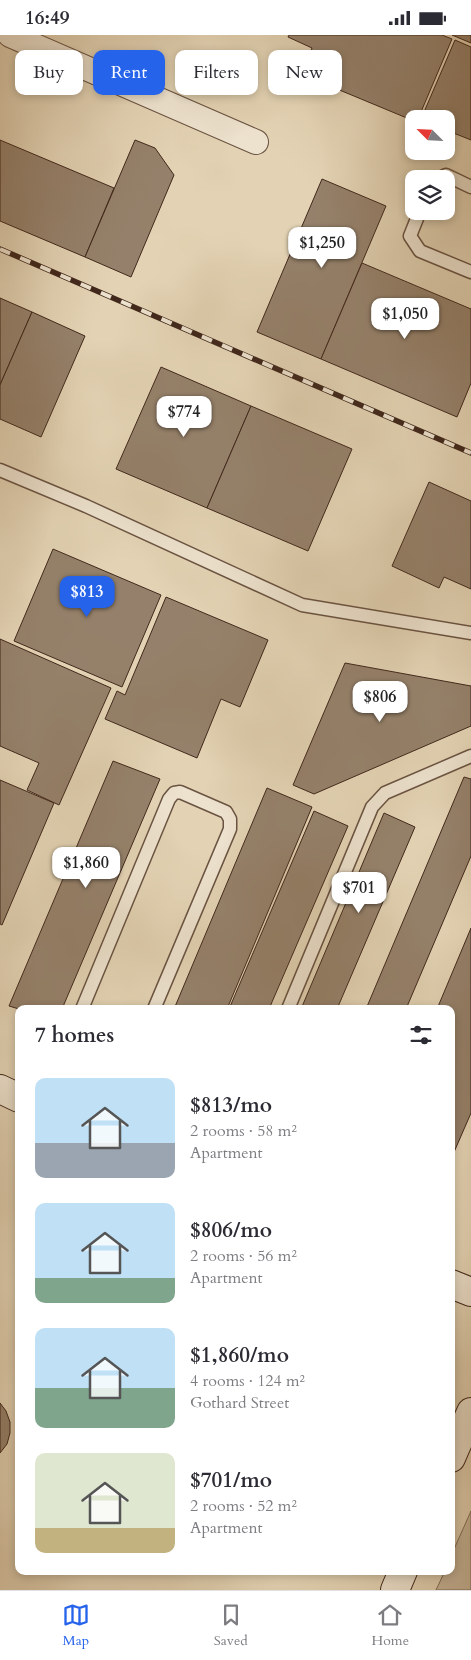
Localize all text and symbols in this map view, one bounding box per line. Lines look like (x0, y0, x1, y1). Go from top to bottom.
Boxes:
text: 16:49 (25, 5, 69, 31)
chip: Buy (15, 50, 83, 95)
chip: Rent (93, 50, 165, 95)
chip: Filters (175, 50, 258, 95)
chip: New (268, 50, 342, 95)
north arrow (405, 110, 455, 160)
map controls (405, 110, 455, 220)
button: layers (405, 170, 455, 220)
pin: $1,250 (281, 227, 363, 269)
text: $1,250 (299, 232, 345, 254)
pin: $1,050 (364, 297, 446, 340)
text: $1,050 (382, 303, 428, 325)
pin: $774 (154, 395, 214, 438)
text: $774 (168, 401, 200, 423)
pin: $813 (57, 575, 117, 618)
text: $813 (71, 581, 103, 603)
pin: $806 (350, 681, 410, 723)
text: $806 (364, 686, 396, 708)
pin: $1,860 (45, 847, 127, 889)
text: $1,860 (63, 852, 109, 874)
pin: $701 (329, 871, 389, 914)
text: $701 (343, 877, 375, 899)
text: 7 homes (35, 1021, 114, 1050)
icon: filters (407, 1021, 435, 1049)
text: $813/mo (190, 1091, 272, 1120)
icon: home (75, 1098, 135, 1158)
text: 2 rooms · 58 m² (190, 1120, 297, 1142)
text: Apartment (190, 1142, 263, 1164)
text: $806/mo (190, 1216, 272, 1245)
icon: home (75, 1223, 135, 1283)
text: 2 rooms · 56 m² (190, 1245, 297, 1267)
text: Apartment (190, 1267, 263, 1289)
text: $1,860/mo (190, 1341, 289, 1370)
icon: home (75, 1348, 135, 1408)
text: 4 rooms · 124 m² (190, 1370, 305, 1392)
text: Gothard Street (190, 1392, 289, 1414)
text: $701/mo (190, 1466, 272, 1495)
icon: home (75, 1473, 135, 1533)
text: 2 rooms · 52 m² (190, 1495, 297, 1517)
text: Apartment (190, 1517, 263, 1539)
tab: Map (62, 1601, 90, 1650)
tab: Saved (214, 1601, 248, 1650)
tab: Home (372, 1601, 409, 1650)

